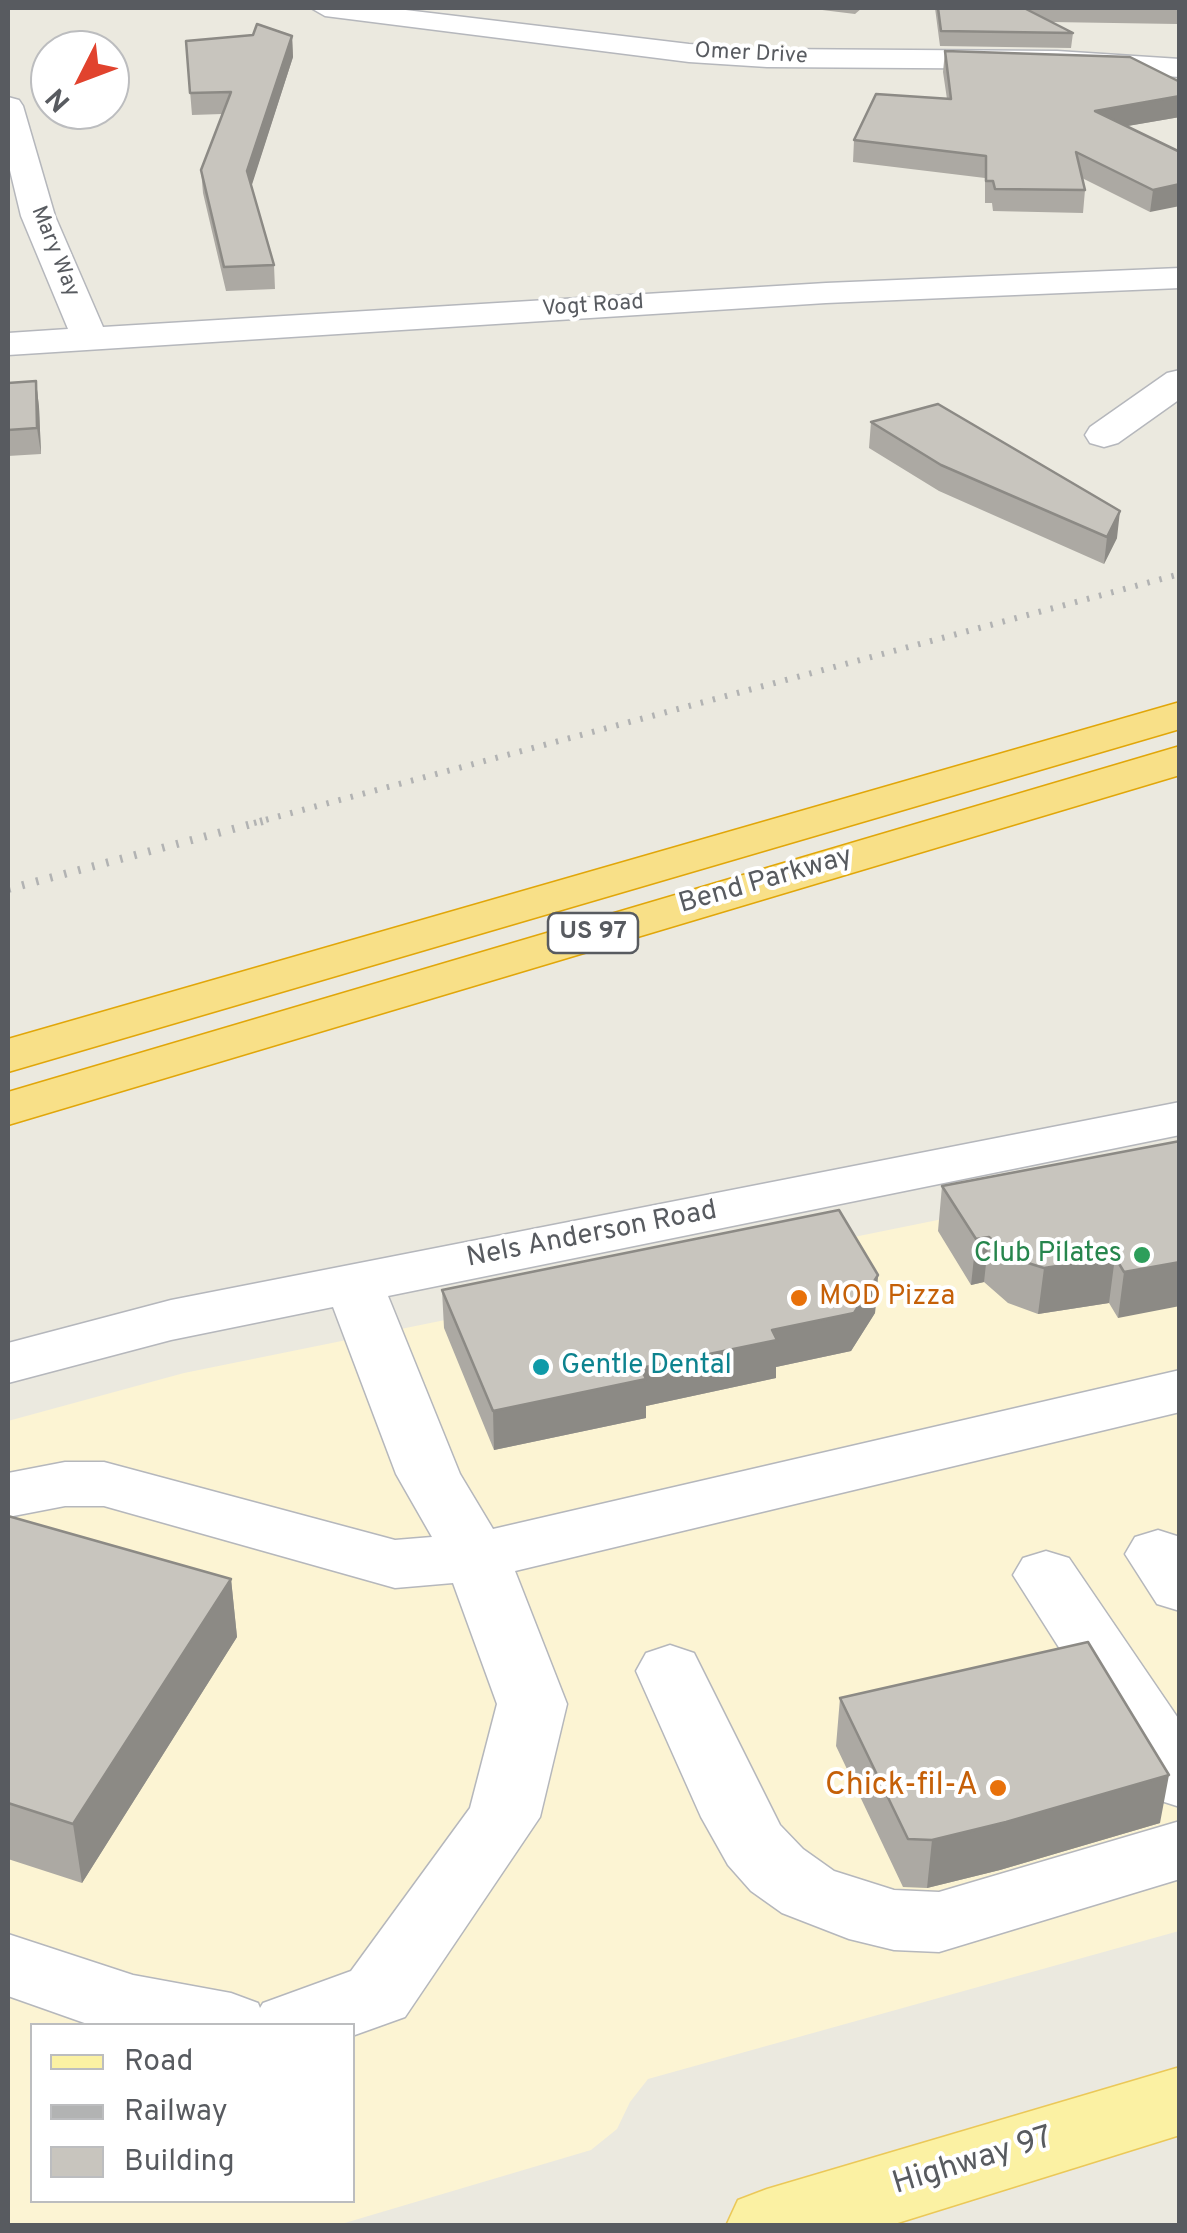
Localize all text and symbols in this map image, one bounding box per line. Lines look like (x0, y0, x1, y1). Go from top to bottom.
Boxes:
north arrow (30, 30, 130, 130)
street label: Omer Drive (694, 39, 808, 71)
text: N (39, 79, 79, 118)
street label: Mary Way (24, 203, 84, 301)
street label: Vogt Road (541, 290, 645, 324)
street label: Bend Parkway (675, 841, 857, 923)
road number: US 97 (548, 913, 638, 953)
street label: Nels Anderson Road (464, 1195, 720, 1277)
place label: Club Pilates (974, 1238, 1122, 1272)
marker: Club Pilates (1131, 1244, 1153, 1266)
place label: MOD Pizza (819, 1281, 955, 1315)
marker: MOD Pizza (788, 1287, 810, 1309)
place label: Gentle Dental (561, 1350, 732, 1384)
marker: Gentle Dental (530, 1356, 552, 1378)
place label: Chick-fil-A (825, 1769, 978, 1807)
marker: Chick-fil-A (987, 1777, 1009, 1799)
legend (30, 2023, 355, 2203)
text: Road (124, 2044, 193, 2081)
text: Railway (124, 2094, 228, 2131)
street label: Highway 97 (889, 2121, 1057, 2205)
text: Building (124, 2144, 235, 2181)

